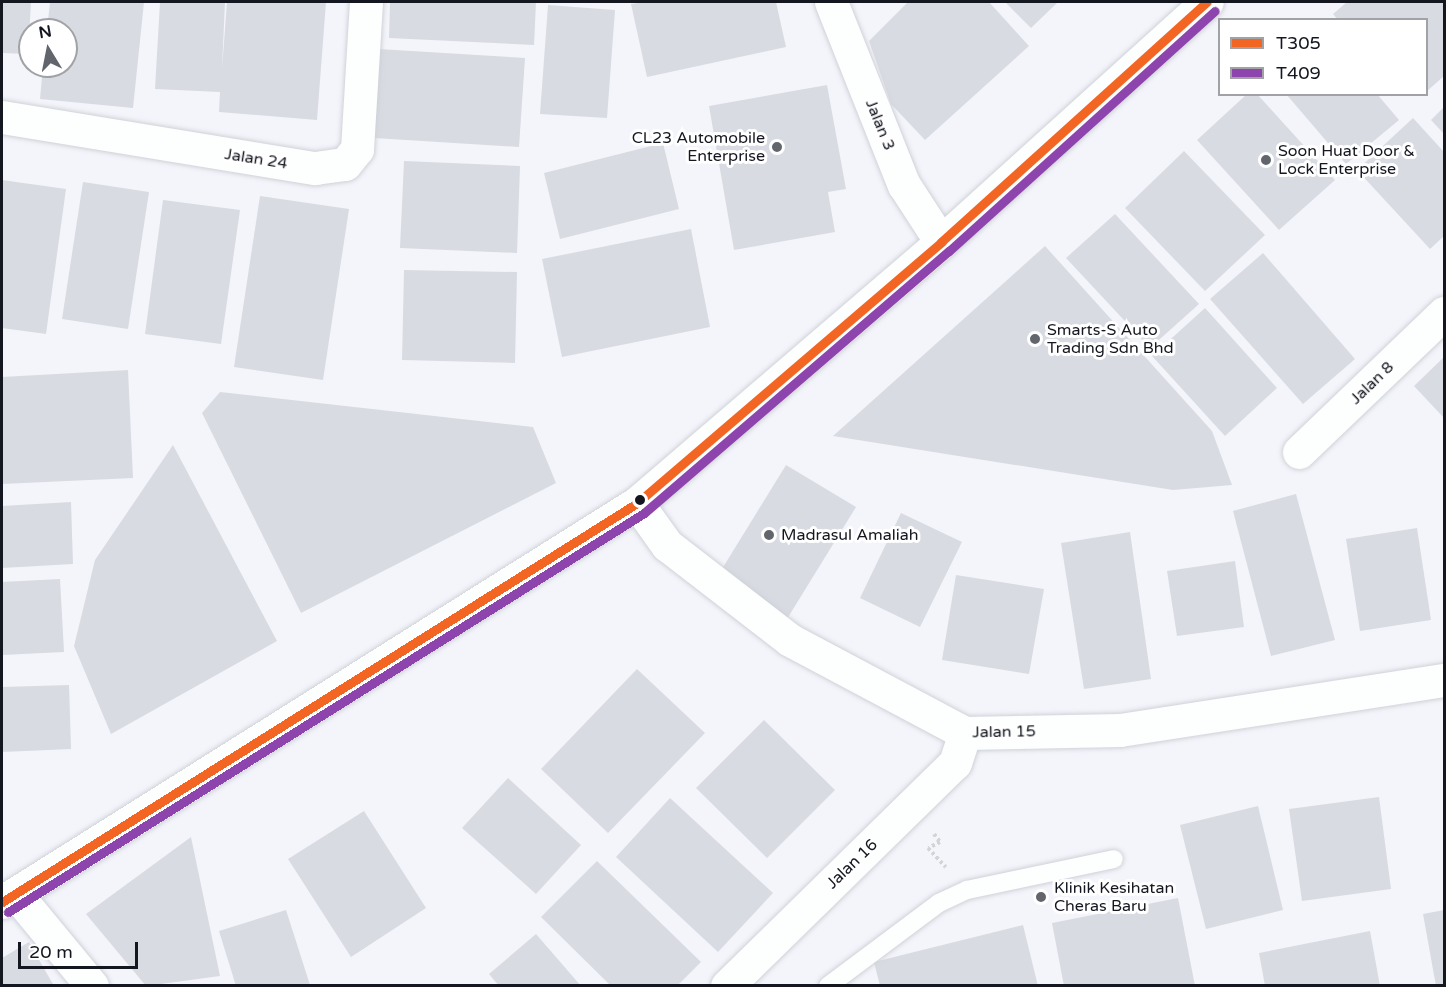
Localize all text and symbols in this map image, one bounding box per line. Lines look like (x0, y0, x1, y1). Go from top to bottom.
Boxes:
north arrow (18, 18, 78, 78)
legend (1218, 18, 1428, 96)
text: N (37, 21, 53, 43)
text: T305 (1276, 32, 1321, 54)
text: T409 (1276, 62, 1321, 84)
street label: Jalan 3 (861, 97, 899, 153)
place label: CL23 Automobile Enterprise (632, 128, 765, 166)
marker: CL23 Automobile Enterprise (770, 140, 784, 154)
place label: Soon Huat Door & Lock Enterprise (1278, 141, 1415, 179)
street label: Jalan 24 (223, 145, 289, 173)
marker: Soon Huat Door & Lock Enterprise (1259, 153, 1273, 167)
place label: Smarts-S Auto Trading Sdn Bhd (1047, 320, 1174, 358)
marker: Smarts-S Auto Trading Sdn Bhd (1028, 332, 1042, 346)
street label: Jalan 8 (1346, 358, 1398, 408)
unlabelled marker (634, 494, 646, 506)
place label: Madrasul Amaliah (781, 525, 918, 545)
marker: Madrasul Amaliah (762, 528, 776, 542)
street label: Jalan 15 (972, 722, 1036, 742)
street label: Jalan 16 (823, 835, 881, 893)
place label: Klinik Kesihatan Cheras Baru (1054, 878, 1174, 916)
marker: Klinik Kesihatan Cheras Baru (1032, 888, 1050, 906)
scale bar (21, 930, 141, 968)
text: 20 m (29, 941, 73, 963)

